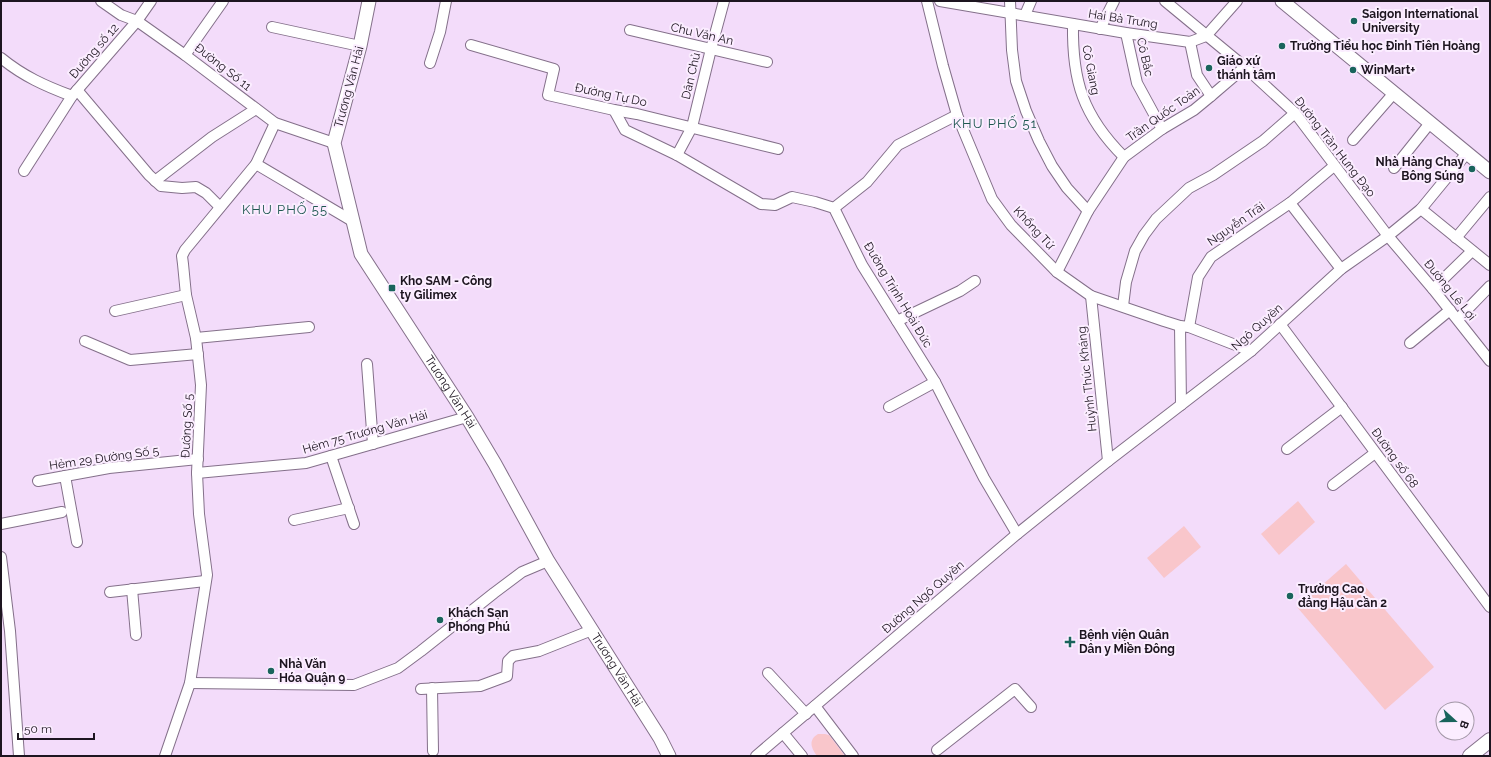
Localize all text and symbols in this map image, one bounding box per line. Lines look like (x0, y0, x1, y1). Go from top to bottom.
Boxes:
street label: Hai Bà Trưng (1087, 7, 1159, 31)
place label: Saigon International University (1362, 7, 1478, 35)
marker: Saigon International University (1349, 16, 1359, 26)
street label: Chu Văn An (669, 20, 735, 48)
street label: Đường số 12 (66, 21, 122, 81)
street label: Cô Bắc (1134, 36, 1156, 78)
place label: Trường Tiểu học Đinh Tiên Hoàng (1290, 39, 1480, 53)
street label: Đường Số 11 (192, 41, 254, 93)
marker: Trường Tiểu học Đinh Tiên Hoàng (1277, 41, 1287, 51)
street label: Cô Giang (1079, 44, 1103, 96)
street label: Trương Văn Hải (331, 45, 367, 129)
street label: Dân Chủ (679, 51, 703, 101)
place label: Giáo xứ thánh tâm (1217, 54, 1276, 82)
marker: Giáo xứ thánh tâm (1204, 63, 1214, 73)
place label: WinMart+ (1361, 63, 1415, 77)
marker: WinMart+ (1348, 65, 1358, 75)
street label: Đường Tự Do (574, 81, 648, 109)
street label: Trần Quốc Toản (1124, 84, 1202, 144)
street label: Đường Trần Hưng Đạo (1292, 94, 1378, 200)
district label: KHU PHỐ 51 (953, 115, 1037, 131)
place label: Nhà Hàng Chay Bông Súng (1376, 155, 1464, 183)
marker: Nhà Hàng Chay Bông Súng (1467, 164, 1477, 174)
street label: Nguyễn Trãi (1205, 199, 1267, 249)
district label: KHU PHỐ 55 (242, 201, 328, 217)
street label: Khổng Tử (1011, 204, 1058, 253)
street label: Đường Trịnh Hoài Đức (861, 240, 935, 351)
street label: Đường Lê Lợi (1421, 257, 1479, 323)
place label: Kho SAM - Công ty Gilimex (400, 274, 492, 302)
marker: Kho SAM - Công ty Gilimex (387, 283, 397, 293)
street label: Ngô Quyền (1229, 301, 1285, 353)
street label: Huỳnh Thúc Kháng (1075, 326, 1099, 432)
street label: Trương Văn Hải (422, 353, 479, 431)
street label: Đường Số 5 (178, 393, 196, 459)
street label: Hẻm 75 Trương Văn Hải (301, 407, 429, 457)
street label: Đường số 68 (1369, 425, 1421, 491)
street label: Hẻm 29 Đường Số 5 (48, 443, 160, 473)
street label: Đường Ngô Quyền (879, 558, 967, 636)
place label: Trường Cao đẳng Hậu cần 2 (1298, 582, 1387, 610)
marker: Trường Cao đẳng Hậu cần 2 (1285, 591, 1295, 601)
place label: Khách Sạn Phong Phú (448, 606, 510, 634)
marker: Khách Sạn Phong Phú (435, 615, 445, 625)
place label: Bệnh viện Quân Dân y Miền Đông (1079, 628, 1175, 656)
street label: Trương Văn Hải (588, 631, 645, 709)
marker: Bệnh viện Quân Dân y Miền Đông (1064, 636, 1076, 648)
place label: Nhà Văn Hóa Quận 9 (279, 657, 345, 685)
marker: Nhà Văn Hóa Quận 9 (266, 666, 276, 676)
north arrow (1435, 701, 1475, 741)
scale bar (18, 715, 94, 741)
text: B (1456, 719, 1471, 731)
text: 50 m (24, 722, 52, 736)

